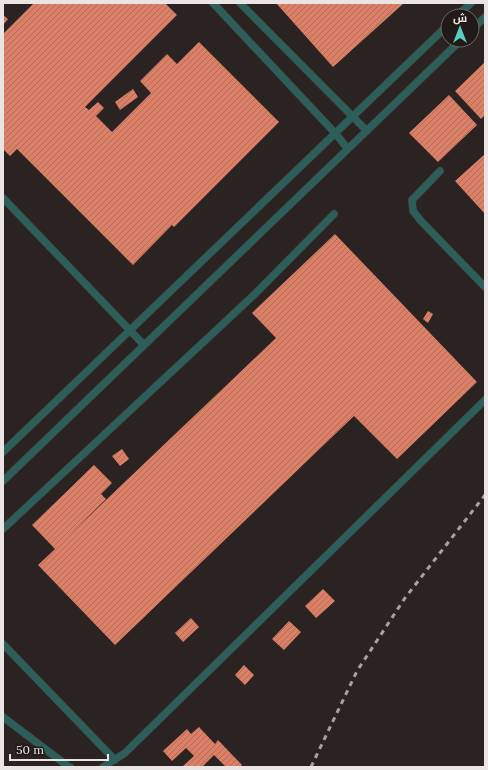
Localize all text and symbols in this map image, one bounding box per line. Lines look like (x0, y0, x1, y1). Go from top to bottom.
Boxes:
north arrow (440, 8, 480, 48)
text: ش (453, 11, 467, 25)
scale bar (10, 736, 108, 762)
text: 50 m (16, 742, 44, 757)

